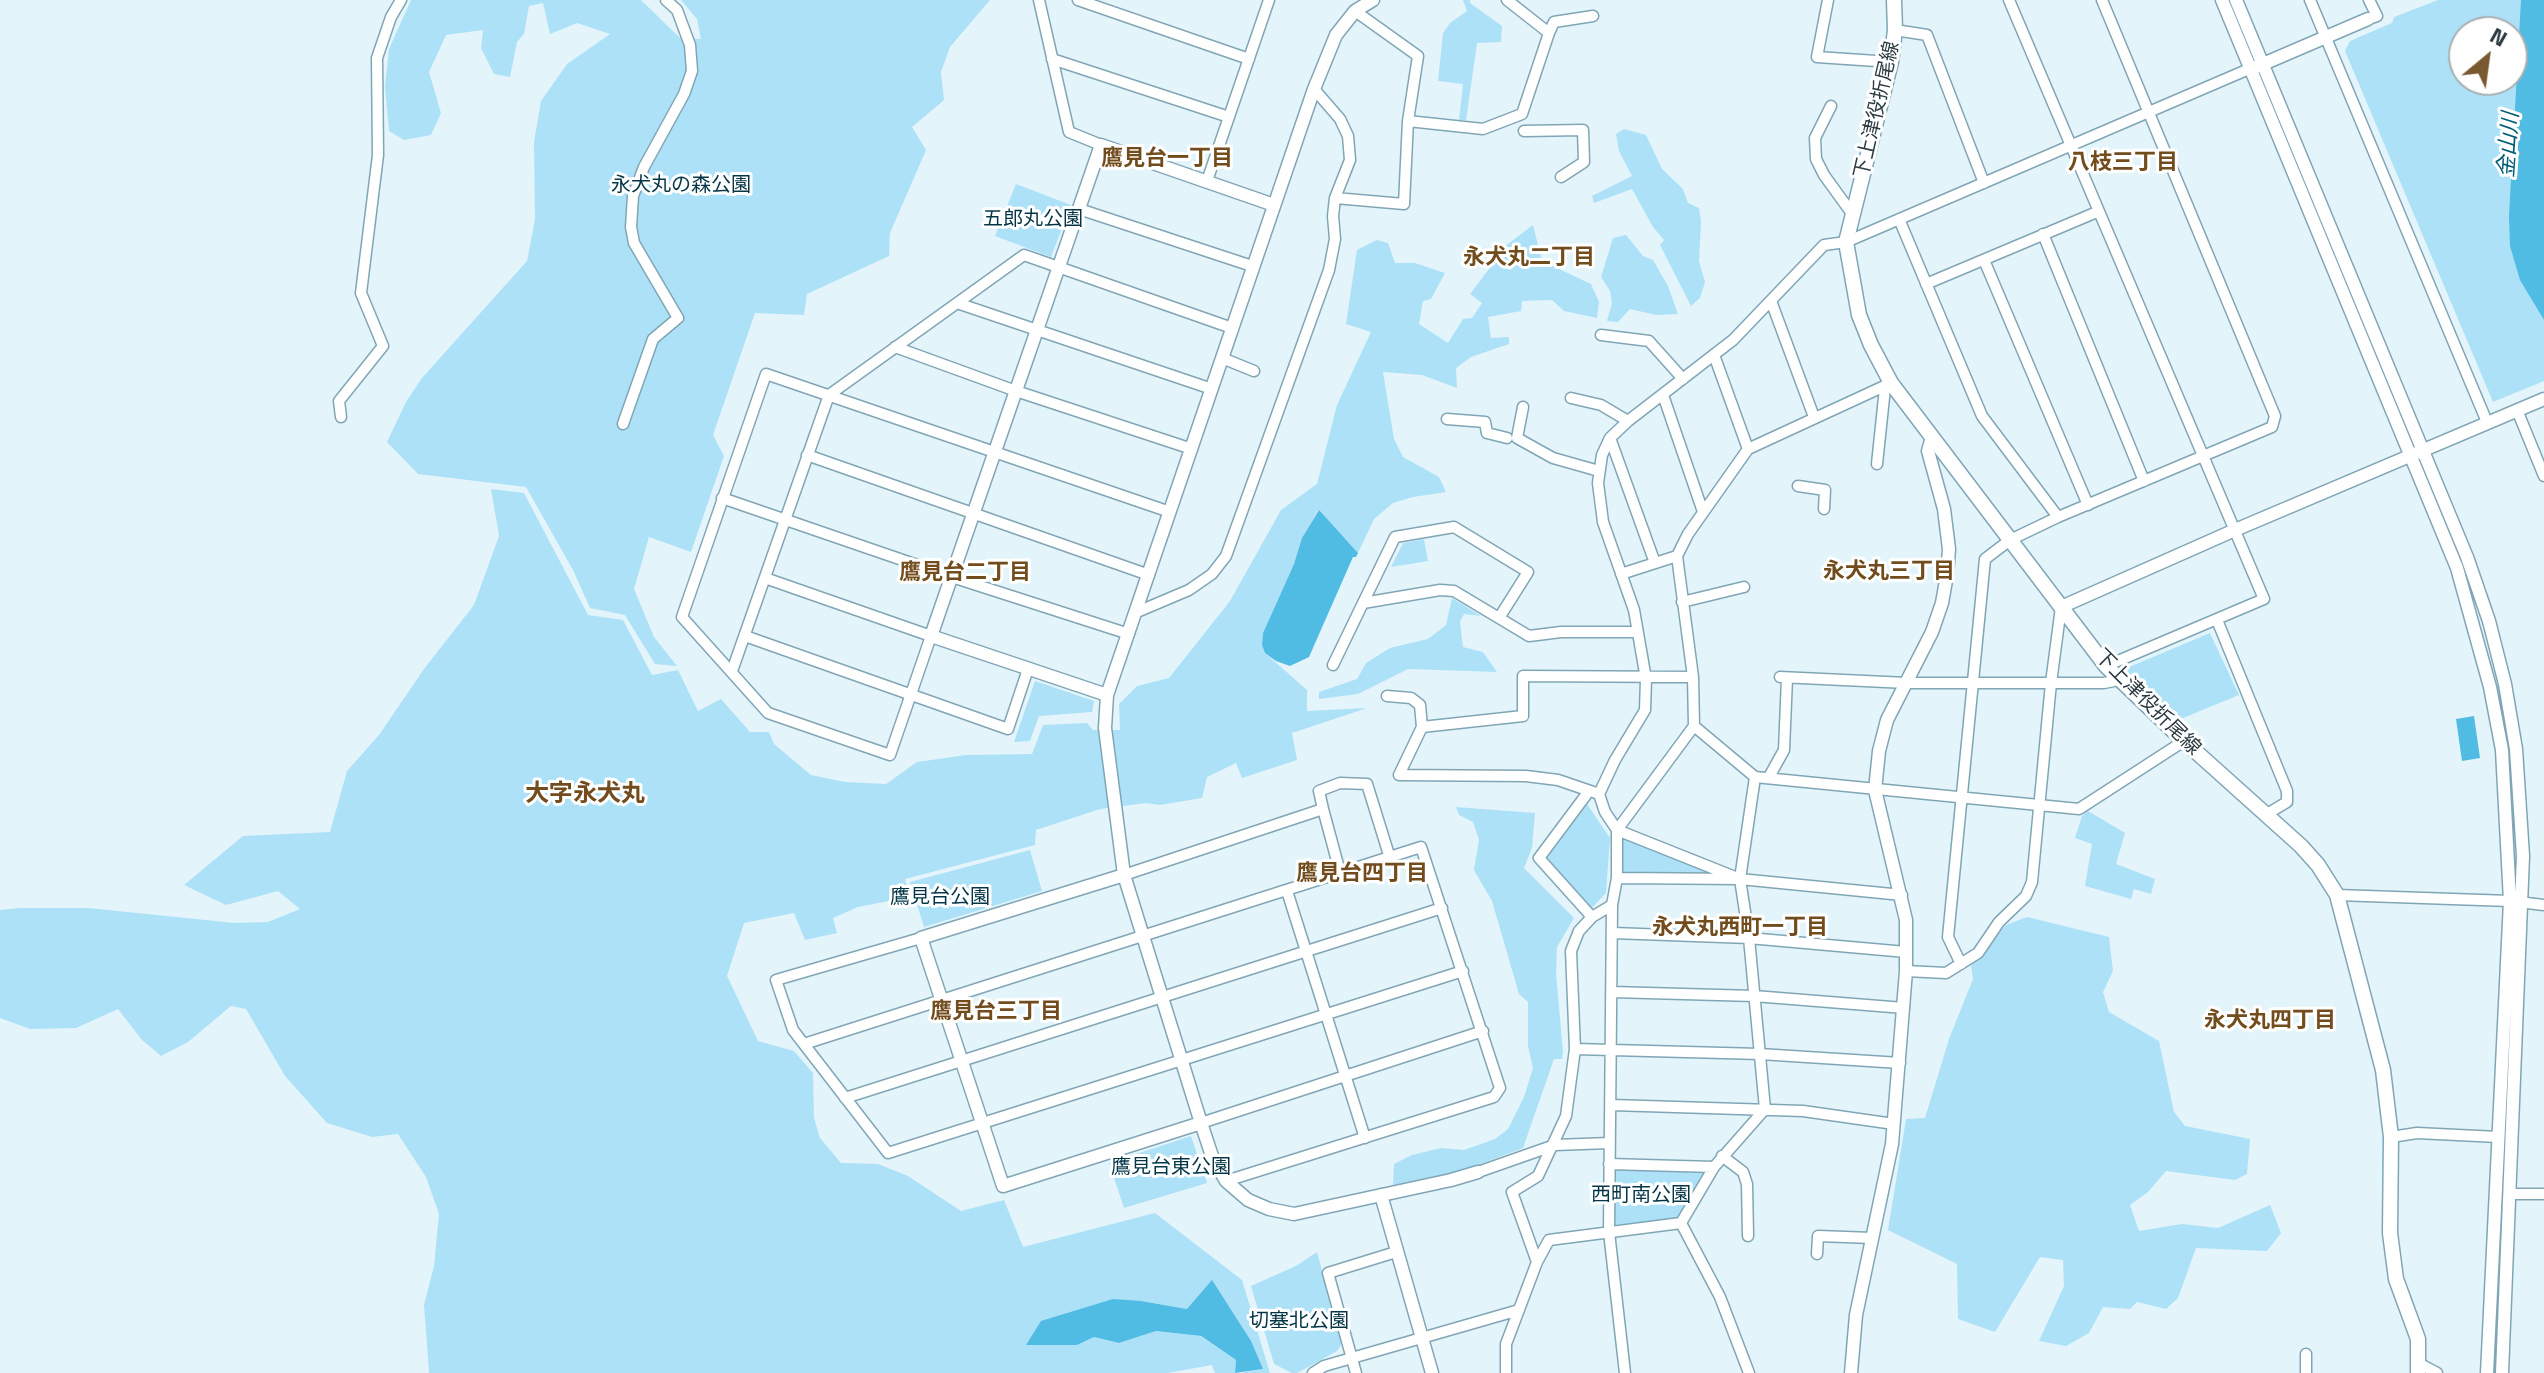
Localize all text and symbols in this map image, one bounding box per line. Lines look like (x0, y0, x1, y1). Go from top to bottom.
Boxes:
north arrow (2448, 16, 2528, 96)
text: N (2484, 18, 2514, 55)
street label: 下上津役折尾線 (1851, 39, 1905, 181)
water label: 金山川 (2495, 111, 2525, 179)
district label: 鷹見台一丁目 (1101, 147, 1233, 173)
district label: 八枝三丁目 (2068, 151, 2178, 177)
park label: 永犬丸の森公園 (611, 174, 751, 198)
park label: 五郎丸公園 (983, 208, 1083, 232)
district label: 永犬丸二丁目 (1463, 246, 1595, 272)
district label: 永犬丸三丁目 (1823, 560, 1955, 586)
district label: 鷹見台二丁目 (899, 561, 1031, 587)
street label: 下上津役折尾線 (2089, 645, 2205, 761)
district label: 大字永犬丸 (525, 781, 645, 809)
district label: 鷹見台四丁目 (1296, 862, 1428, 888)
park label: 鷹見台公園 (890, 886, 990, 910)
district label: 永犬丸西町一丁目 (1652, 916, 1828, 942)
district label: 鷹見台三丁目 (930, 1000, 1062, 1026)
district label: 永犬丸四丁目 (2204, 1009, 2336, 1035)
park label: 鷹見台東公園 (1111, 1156, 1231, 1180)
park label: 西町南公園 (1591, 1184, 1691, 1208)
park label: 切塞北公園 (1249, 1310, 1349, 1334)

